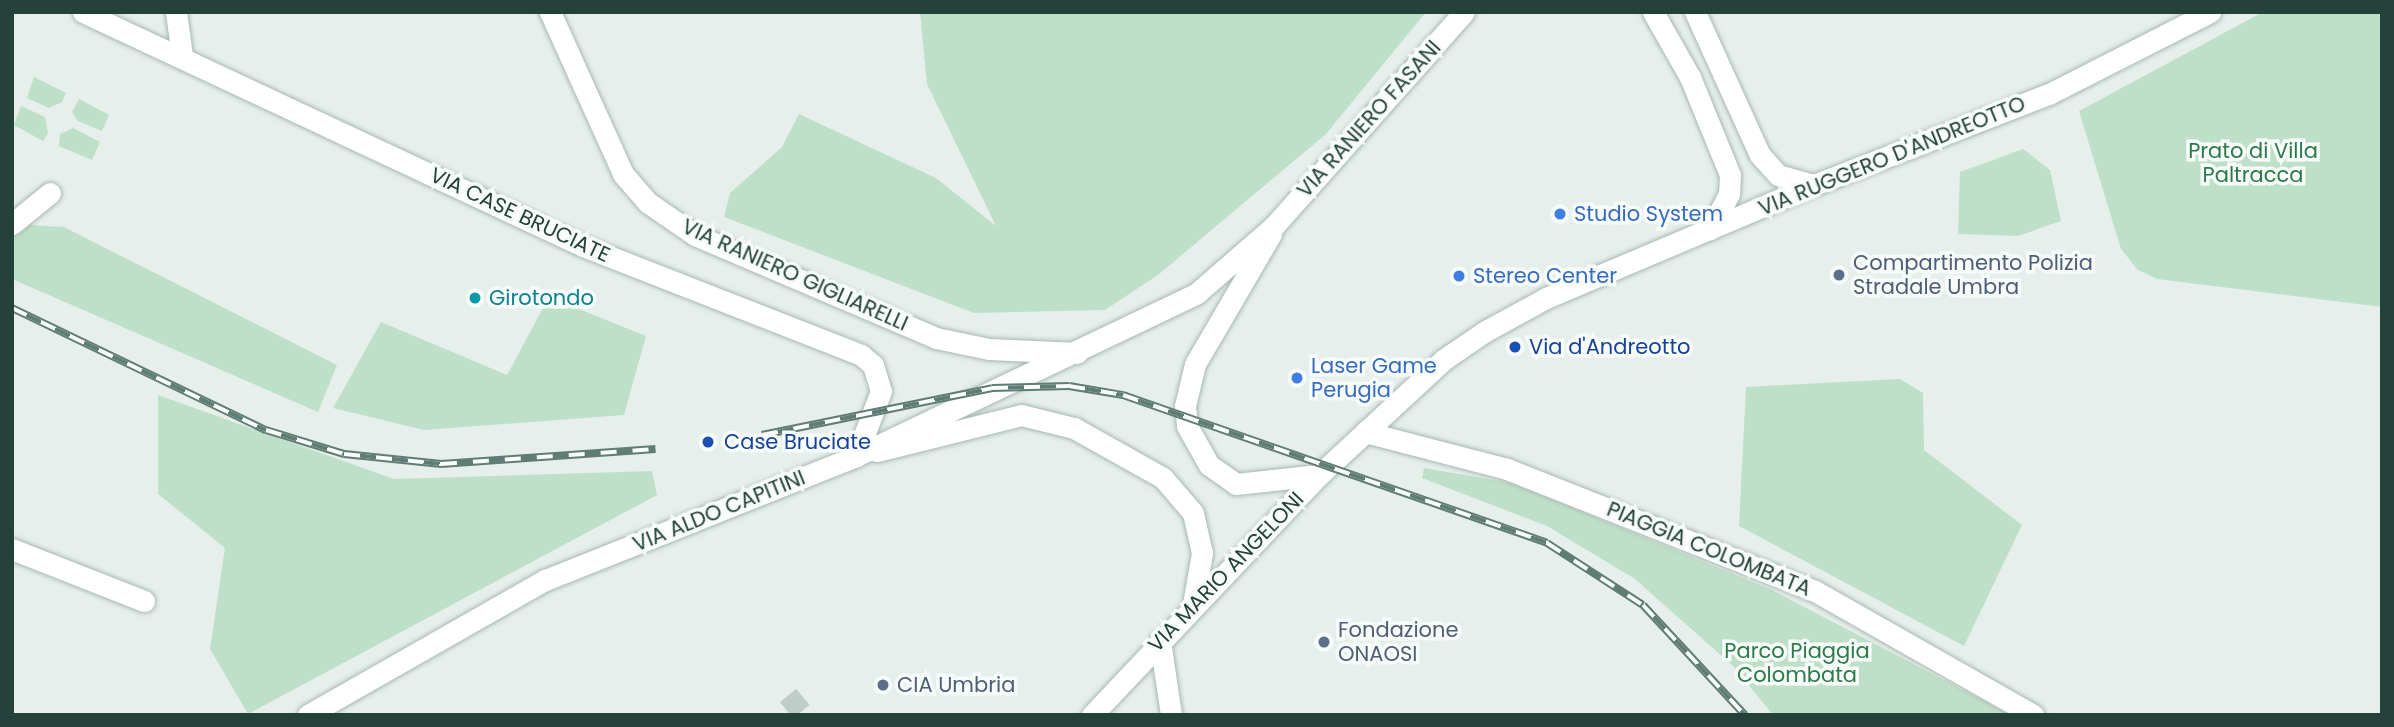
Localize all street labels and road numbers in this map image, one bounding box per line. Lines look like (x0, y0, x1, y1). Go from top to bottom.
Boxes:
street label: VIA RANIERO FASANI (1292, 35, 1446, 203)
street label: VIA RUGGERO D'ANDREOTTO (1755, 91, 2029, 221)
street label: VIA CASE BRUCIATE (426, 162, 614, 268)
street label: VIA RANIERO GIGLIARELLI (678, 214, 912, 336)
street label: VIA ALDO CAPITINI (629, 465, 809, 557)
street label: VIA MARIO ANGELONI (1143, 487, 1309, 657)
street label: PIAGGIA COLOMBATA (1603, 496, 1815, 602)

